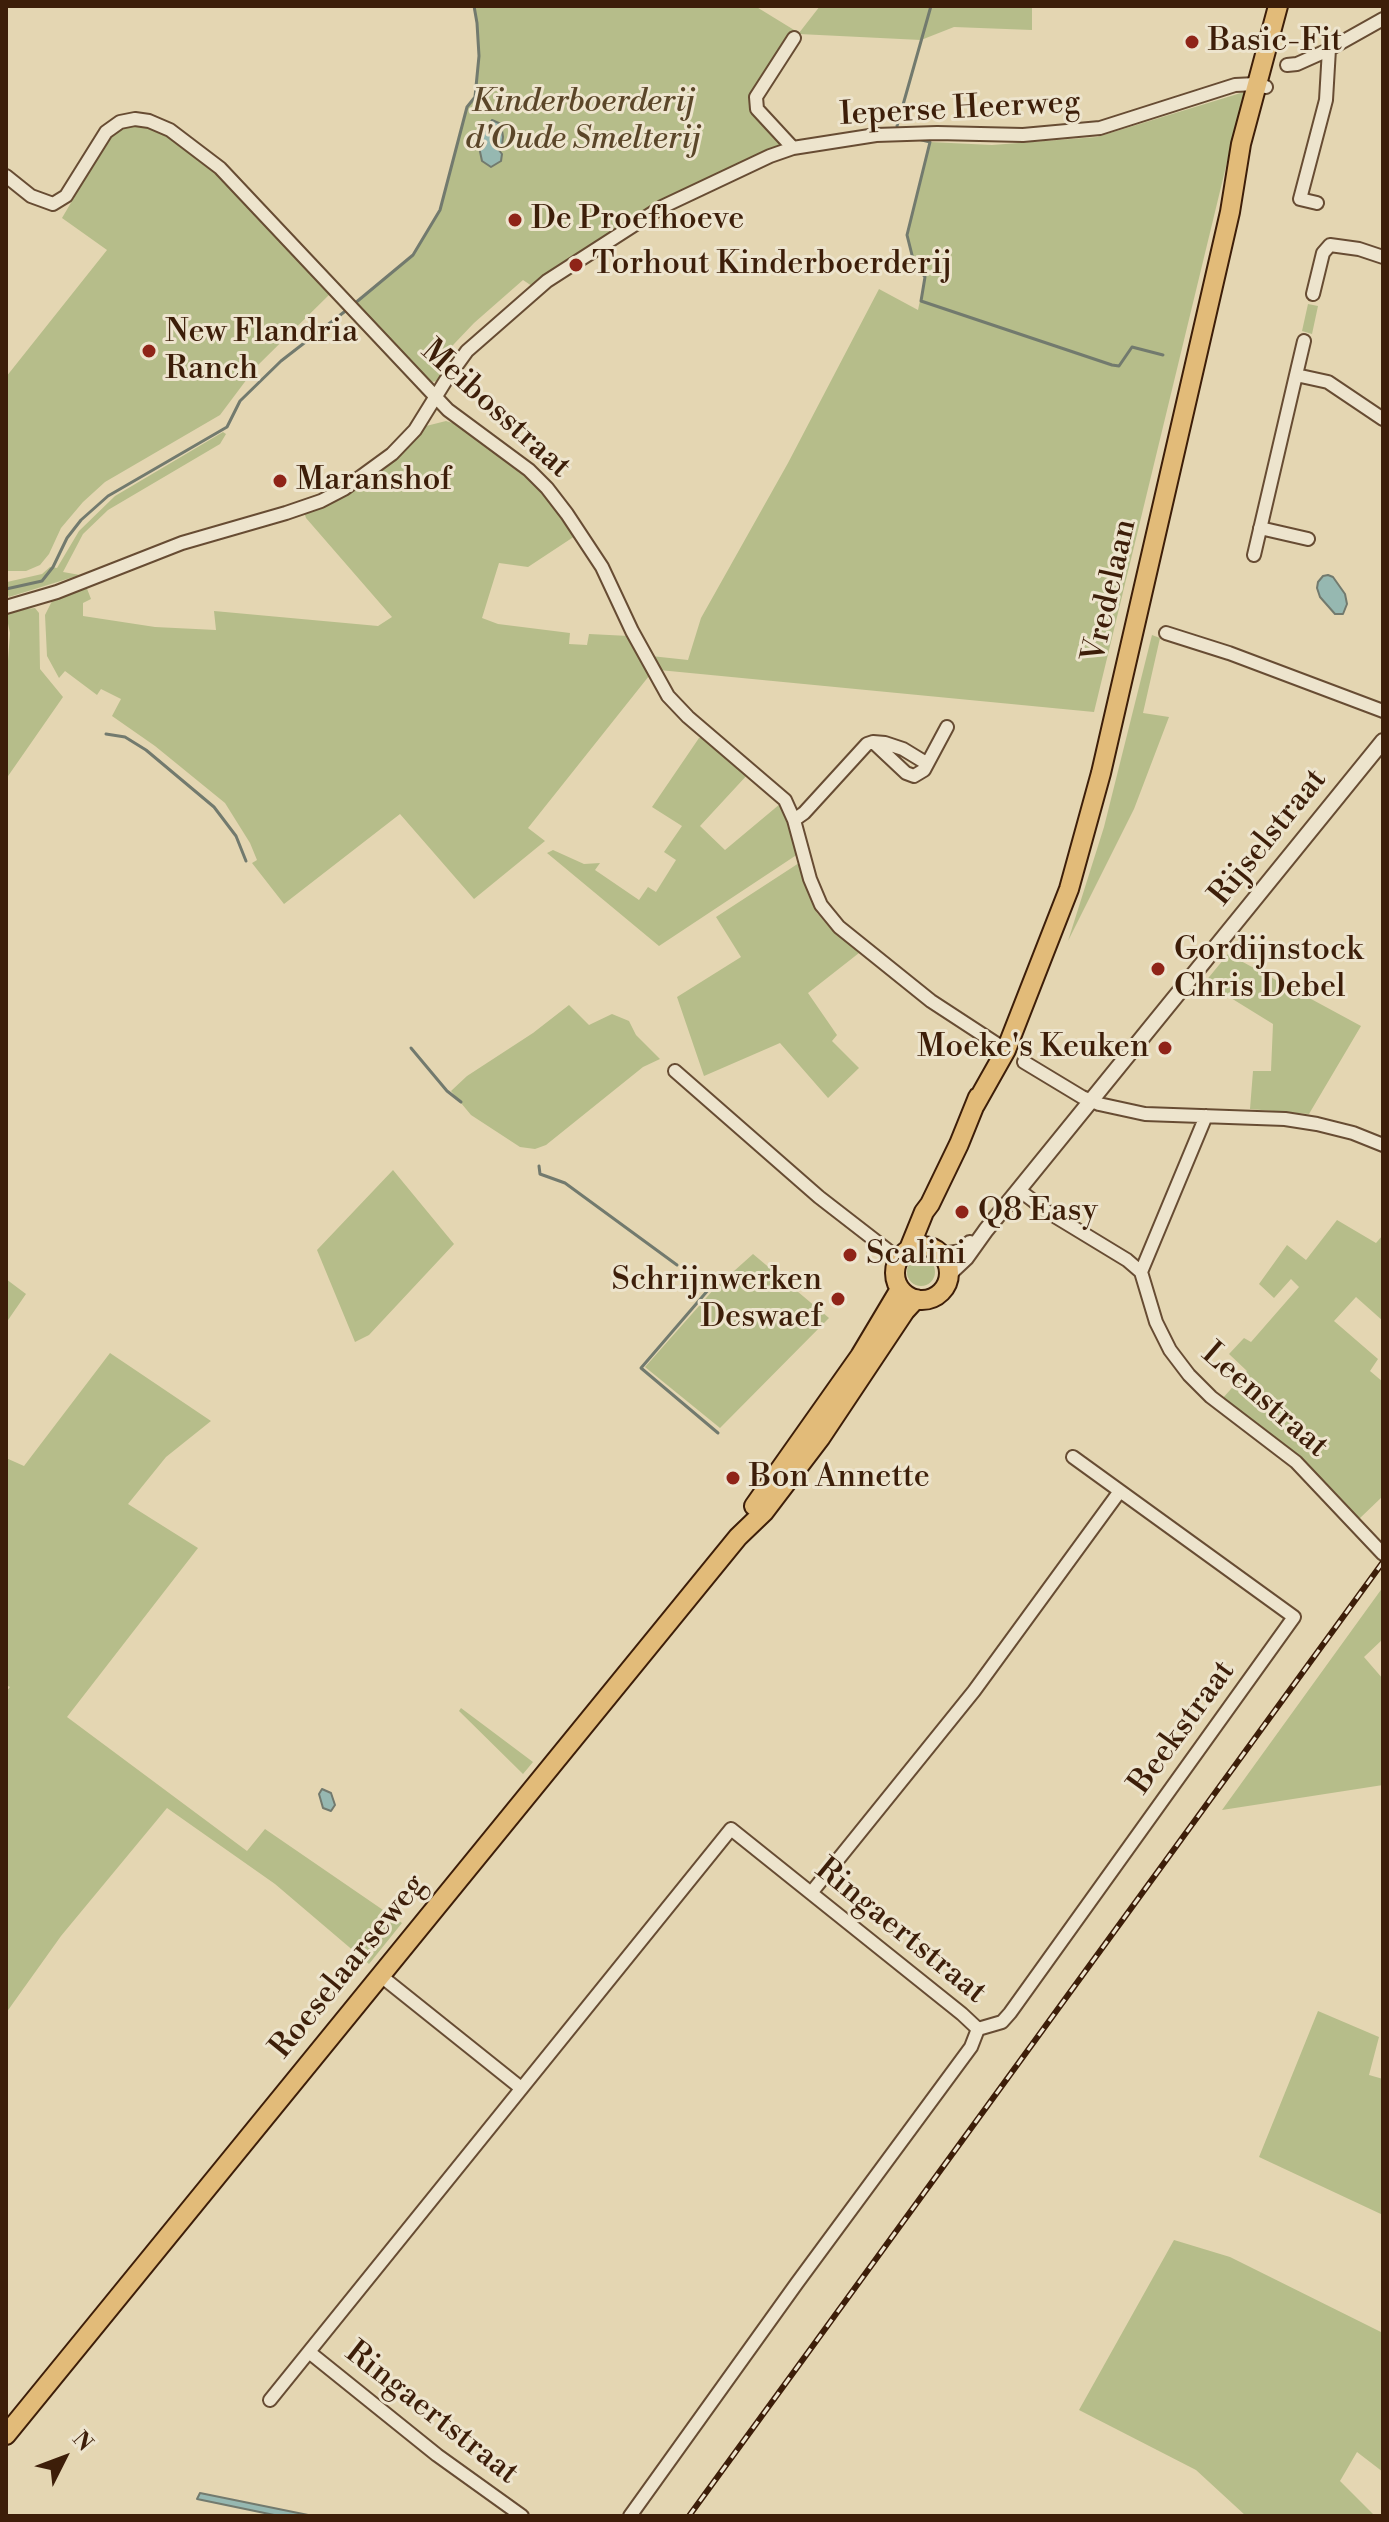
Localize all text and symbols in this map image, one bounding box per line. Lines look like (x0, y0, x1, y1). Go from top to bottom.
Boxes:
place label: Basic-Fit (1208, 23, 1342, 61)
marker: Basic-Fit (1183, 33, 1201, 51)
park label: Kinderboerderij d'Oude Smelterij (465, 84, 701, 159)
street label: Ieperse Heerweg (839, 85, 1081, 135)
place label: De Proefhoeve (531, 201, 744, 239)
marker: De Proefhoeve (506, 211, 524, 229)
place label: Torhout Kinderboerderij (592, 246, 952, 284)
marker: Torhout Kinderboerderij (567, 256, 585, 274)
place label: New Flandria Ranch (165, 314, 358, 389)
street label: Meibosstraat (412, 333, 578, 487)
marker: New Flandria Ranch (140, 342, 158, 360)
place label: Maranshof (296, 462, 452, 500)
marker: Maranshof (271, 472, 289, 490)
street label: Vredelaan (1076, 516, 1146, 666)
street label: Rijselstraat (1202, 762, 1336, 914)
place label: Gordijnstock Chris Debel (1174, 932, 1363, 1007)
marker: Gordijnstock Chris Debel (1149, 960, 1167, 978)
place label: Moeke's Keuken (917, 1029, 1149, 1067)
marker: Moeke's Keuken (1156, 1039, 1174, 1057)
place label: Q8 Easy (978, 1193, 1098, 1231)
marker: Q8 Easy (953, 1203, 971, 1221)
place label: Scalini (866, 1236, 966, 1274)
marker: Scalini (841, 1246, 859, 1264)
place label: Schrijnwerken Deswaef (612, 1262, 822, 1337)
marker: Schrijnwerken Deswaef (829, 1290, 847, 1308)
street label: Leenstraat (1193, 1335, 1335, 1467)
place label: Bon Annette (749, 1459, 930, 1497)
marker: Bon Annette (724, 1469, 742, 1487)
street label: Beekstraat (1122, 1654, 1244, 1802)
street label: Ringaertstraat (806, 1851, 994, 2013)
street label: Roeselaarseweg (263, 1867, 435, 2067)
street label: Ringaertstraat (337, 2334, 525, 2494)
north arrow (24, 2418, 104, 2498)
text: N (66, 2426, 98, 2457)

